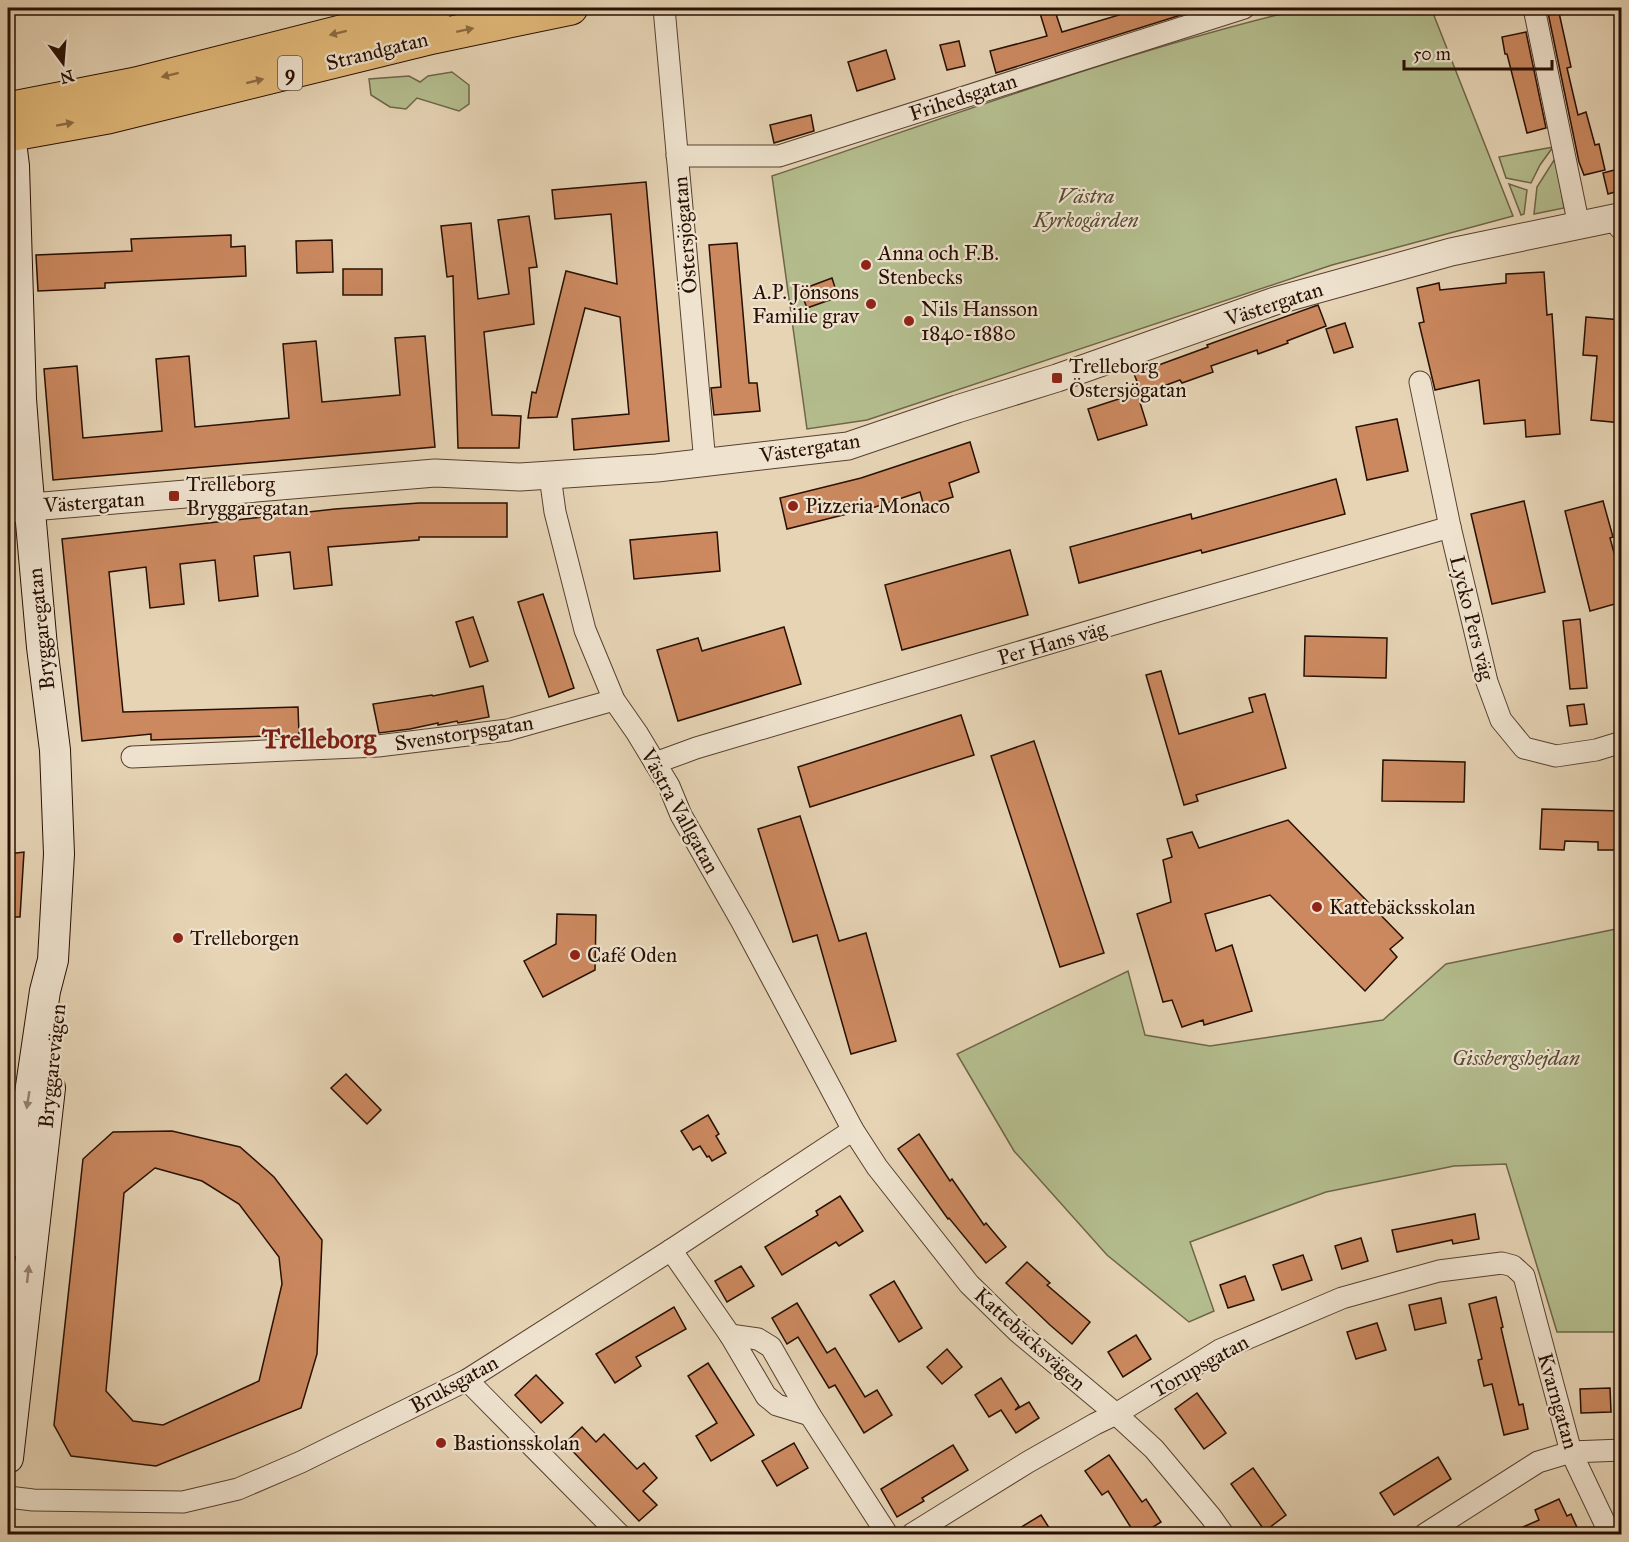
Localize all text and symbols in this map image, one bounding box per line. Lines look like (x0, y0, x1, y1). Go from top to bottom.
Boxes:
one-way arrow (456, 25, 474, 35)
street label: Strandgatan (323, 26, 431, 76)
one-way arrow (328, 28, 347, 38)
north arrow (33, 33, 93, 93)
scale bar (1404, 33, 1552, 71)
text: 50 m (1413, 43, 1451, 65)
road number: 9 (278, 56, 302, 90)
text: N (57, 66, 76, 88)
street label: Frihedsgatan (906, 67, 1020, 127)
one-way arrow (161, 71, 179, 81)
one-way arrow (246, 76, 264, 86)
one-way arrow (56, 120, 75, 129)
street label: Östersjögatan (667, 175, 703, 295)
park label: Västra Kyrkogården (1033, 183, 1138, 233)
place label: Anna och F.B. Stenbecks (877, 240, 999, 290)
marker: Anna och F.B. Stenbecks (859, 258, 873, 272)
street label: Västergatan (1221, 276, 1326, 332)
place label: A.P. Jönsons Familie grav (752, 279, 860, 329)
place label: Nils Hansson 1840-1880 (921, 296, 1038, 346)
marker: A.P. Jönsons Familie grav (864, 297, 878, 311)
marker: Nils Hansson 1840-1880 (902, 314, 916, 328)
place label: Trelleborg Östersjögatan (1069, 353, 1187, 403)
marker: Trelleborg Östersjögatan (1050, 371, 1064, 385)
street label: Västergatan (757, 427, 862, 469)
place label: Trelleborg Bryggaregatan (186, 471, 309, 521)
street label: Västergatan (42, 486, 145, 519)
marker: Trelleborg Bryggaregatan (167, 489, 181, 503)
place label: Pizzeria Monaco (805, 493, 950, 519)
marker: Pizzeria Monaco (786, 499, 800, 513)
street label: Lycko Pers väg (1444, 553, 1500, 683)
street label: Bryggaregatan (22, 567, 60, 691)
street label: Per Hans väg (995, 615, 1110, 671)
street label: Svenstorpsgatan (393, 709, 535, 757)
district label: Trelleborg (261, 722, 378, 756)
street label: Västra Vallgatan (634, 743, 725, 878)
place label: Kattebäcksskolan (1329, 894, 1475, 920)
marker: Kattebäcksskolan (1310, 900, 1324, 914)
place label: Trelleborgen (190, 925, 299, 951)
marker: Trelleborgen (171, 931, 185, 945)
place label: Café Oden (587, 942, 677, 968)
marker: Café Oden (568, 948, 582, 962)
street label: Bryggarevägen (33, 1002, 71, 1130)
park label: Gissbergshejdan (1452, 1045, 1580, 1071)
one-way arrow (24, 1091, 33, 1110)
one-way arrow (23, 1265, 33, 1284)
street label: Kattebäcksvägen (969, 1282, 1091, 1396)
street label: Torupsgatan (1147, 1329, 1253, 1403)
street label: Bruksgatan (405, 1349, 503, 1419)
street label: Kvarngatan (1532, 1350, 1584, 1452)
place label: Bastionsskolan (453, 1430, 580, 1456)
marker: Bastionsskolan (434, 1436, 448, 1450)

